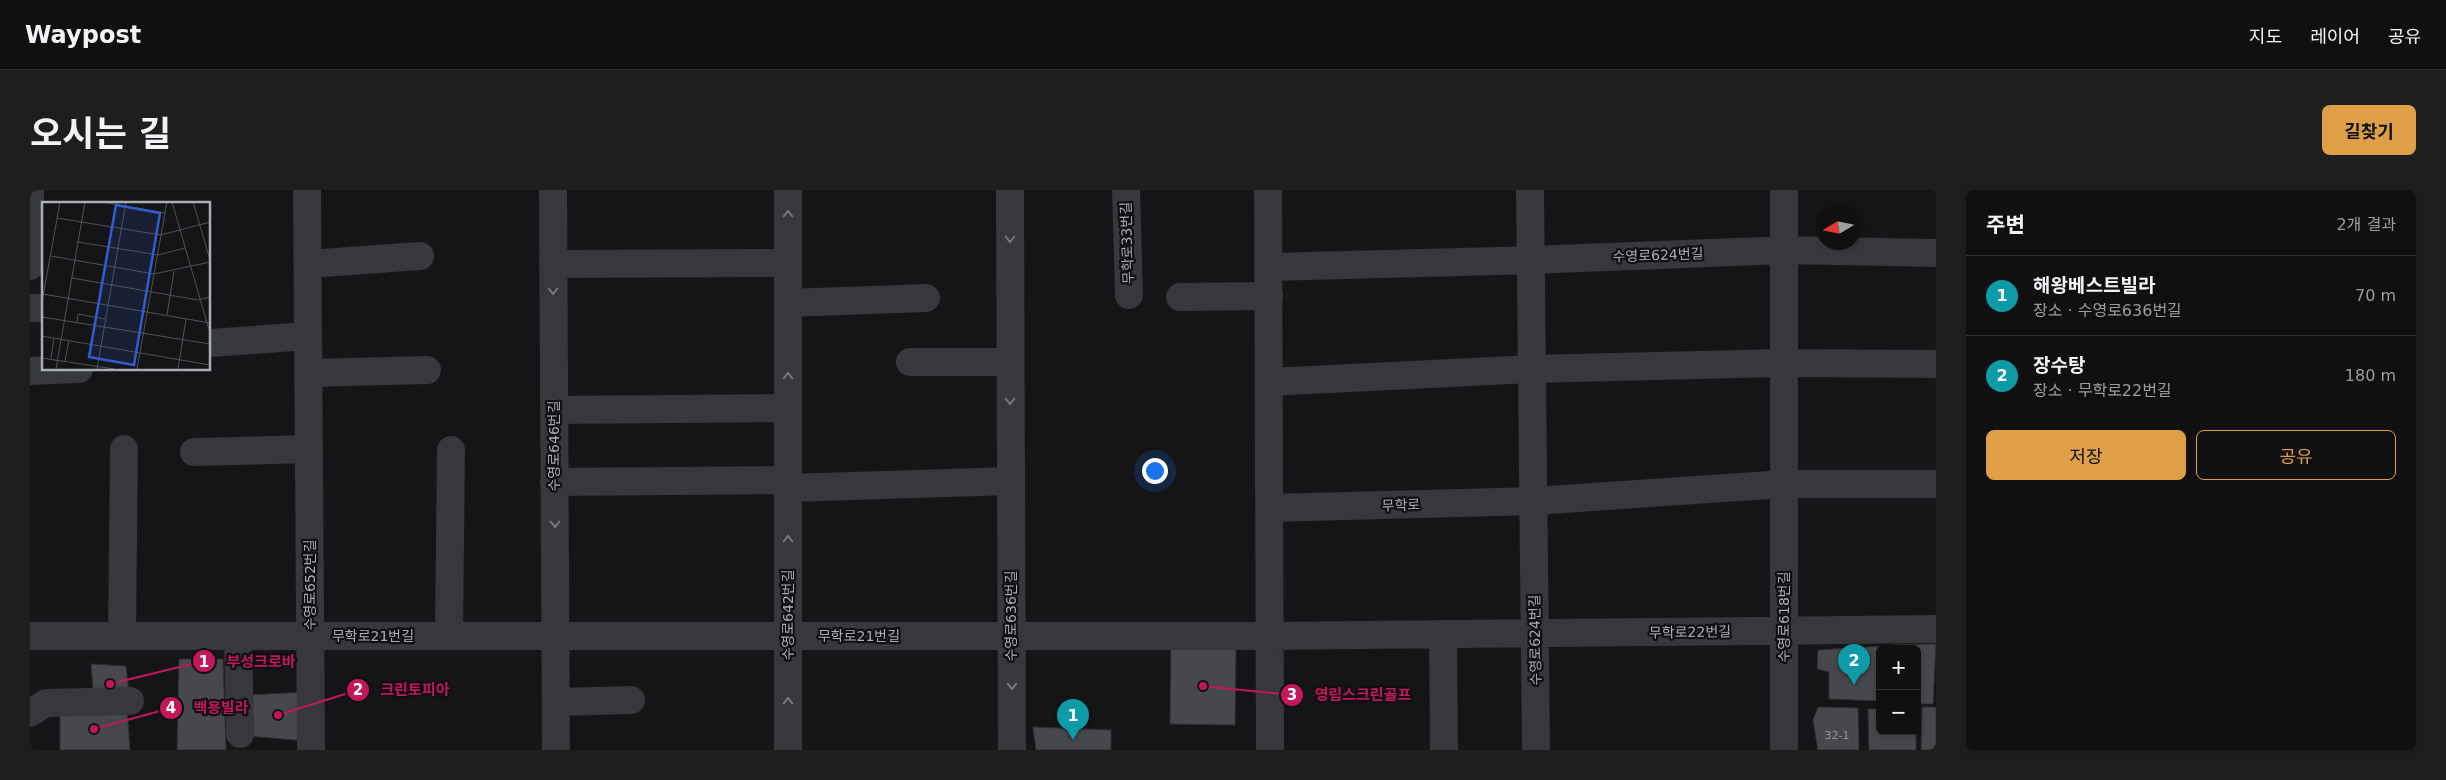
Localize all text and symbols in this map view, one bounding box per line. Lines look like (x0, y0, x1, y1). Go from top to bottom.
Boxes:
text: Waypost (25, 21, 141, 49)
text: 지도 (2249, 26, 2282, 47)
text: 레이어 (2310, 26, 2360, 47)
text: 공유 (2388, 26, 2421, 47)
button: 길찾기 (2322, 105, 2416, 155)
text: 오시는 길 (30, 114, 171, 154)
inset map (42, 202, 210, 370)
street label: 무학로33번길 (1118, 202, 1136, 284)
north arrow (1816, 205, 1861, 250)
one-way arrow (783, 210, 793, 218)
text: 주변 (1986, 213, 2025, 237)
text: 2개 결과 (2337, 215, 2396, 234)
one-way arrow (1005, 235, 1015, 243)
street label: 수영로624번길 (1612, 245, 1704, 265)
text: 해왕베스트빌라 (2033, 274, 2155, 296)
text: 1 (1996, 286, 2008, 305)
text: 70 m (2355, 286, 2396, 305)
one-way arrow (548, 288, 558, 295)
text: 장소 · 수영로636번길 (2033, 301, 2182, 320)
text: 장수탕 (2033, 354, 2085, 376)
text: 2 (1996, 366, 2008, 385)
text: 180 m (2345, 366, 2396, 385)
one-way arrow (783, 372, 793, 380)
text: 장소 · 무학로22번길 (2033, 381, 2172, 400)
one-way arrow (1005, 398, 1015, 405)
street label: 수영로646번길 (546, 400, 562, 492)
button: 저장 (1986, 430, 2186, 480)
button: 공유 (2196, 430, 2396, 480)
your location (1142, 458, 1168, 484)
street label: 무학로 (1381, 496, 1421, 514)
one-way arrow (549, 520, 560, 528)
one-way arrow (783, 535, 793, 542)
street label: 수영로652번길 (302, 539, 318, 631)
street label: 수영로642번길 (780, 569, 796, 661)
street label: 수영로636번길 (1003, 570, 1019, 662)
street label: 수영로618번길 (1776, 571, 1792, 663)
street label: 수영로624번길 (1526, 594, 1544, 686)
street label: 무학로22번길 (1649, 623, 1731, 641)
street label: 무학로21번길 (332, 628, 414, 644)
street label: 무학로21번길 (818, 628, 900, 644)
pin: 2 (1838, 644, 1870, 685)
map controls (1876, 645, 1921, 735)
button: + (1876, 645, 1921, 690)
callout: 부성크로바 (191, 646, 305, 676)
text: 1 (199, 653, 209, 671)
text: 부성크로바 (226, 653, 296, 671)
callout: 크린토피아 (345, 675, 459, 705)
callout: 영림스크린골프 (1279, 680, 1421, 710)
text: 2 (353, 681, 363, 699)
text: 크린토피아 (380, 681, 450, 699)
one-way arrow (1007, 682, 1017, 690)
text: 3 (1287, 686, 1297, 704)
text: 영림스크린골프 (1315, 686, 1411, 704)
button: − (1876, 690, 1921, 735)
callout: 백용빌라 (158, 693, 258, 723)
one-way arrow (783, 697, 793, 705)
text: 4 (166, 699, 176, 717)
text: 백용빌라 (193, 699, 249, 717)
pin: 1 (1057, 699, 1089, 740)
house number: 32-1 (1825, 729, 1849, 742)

